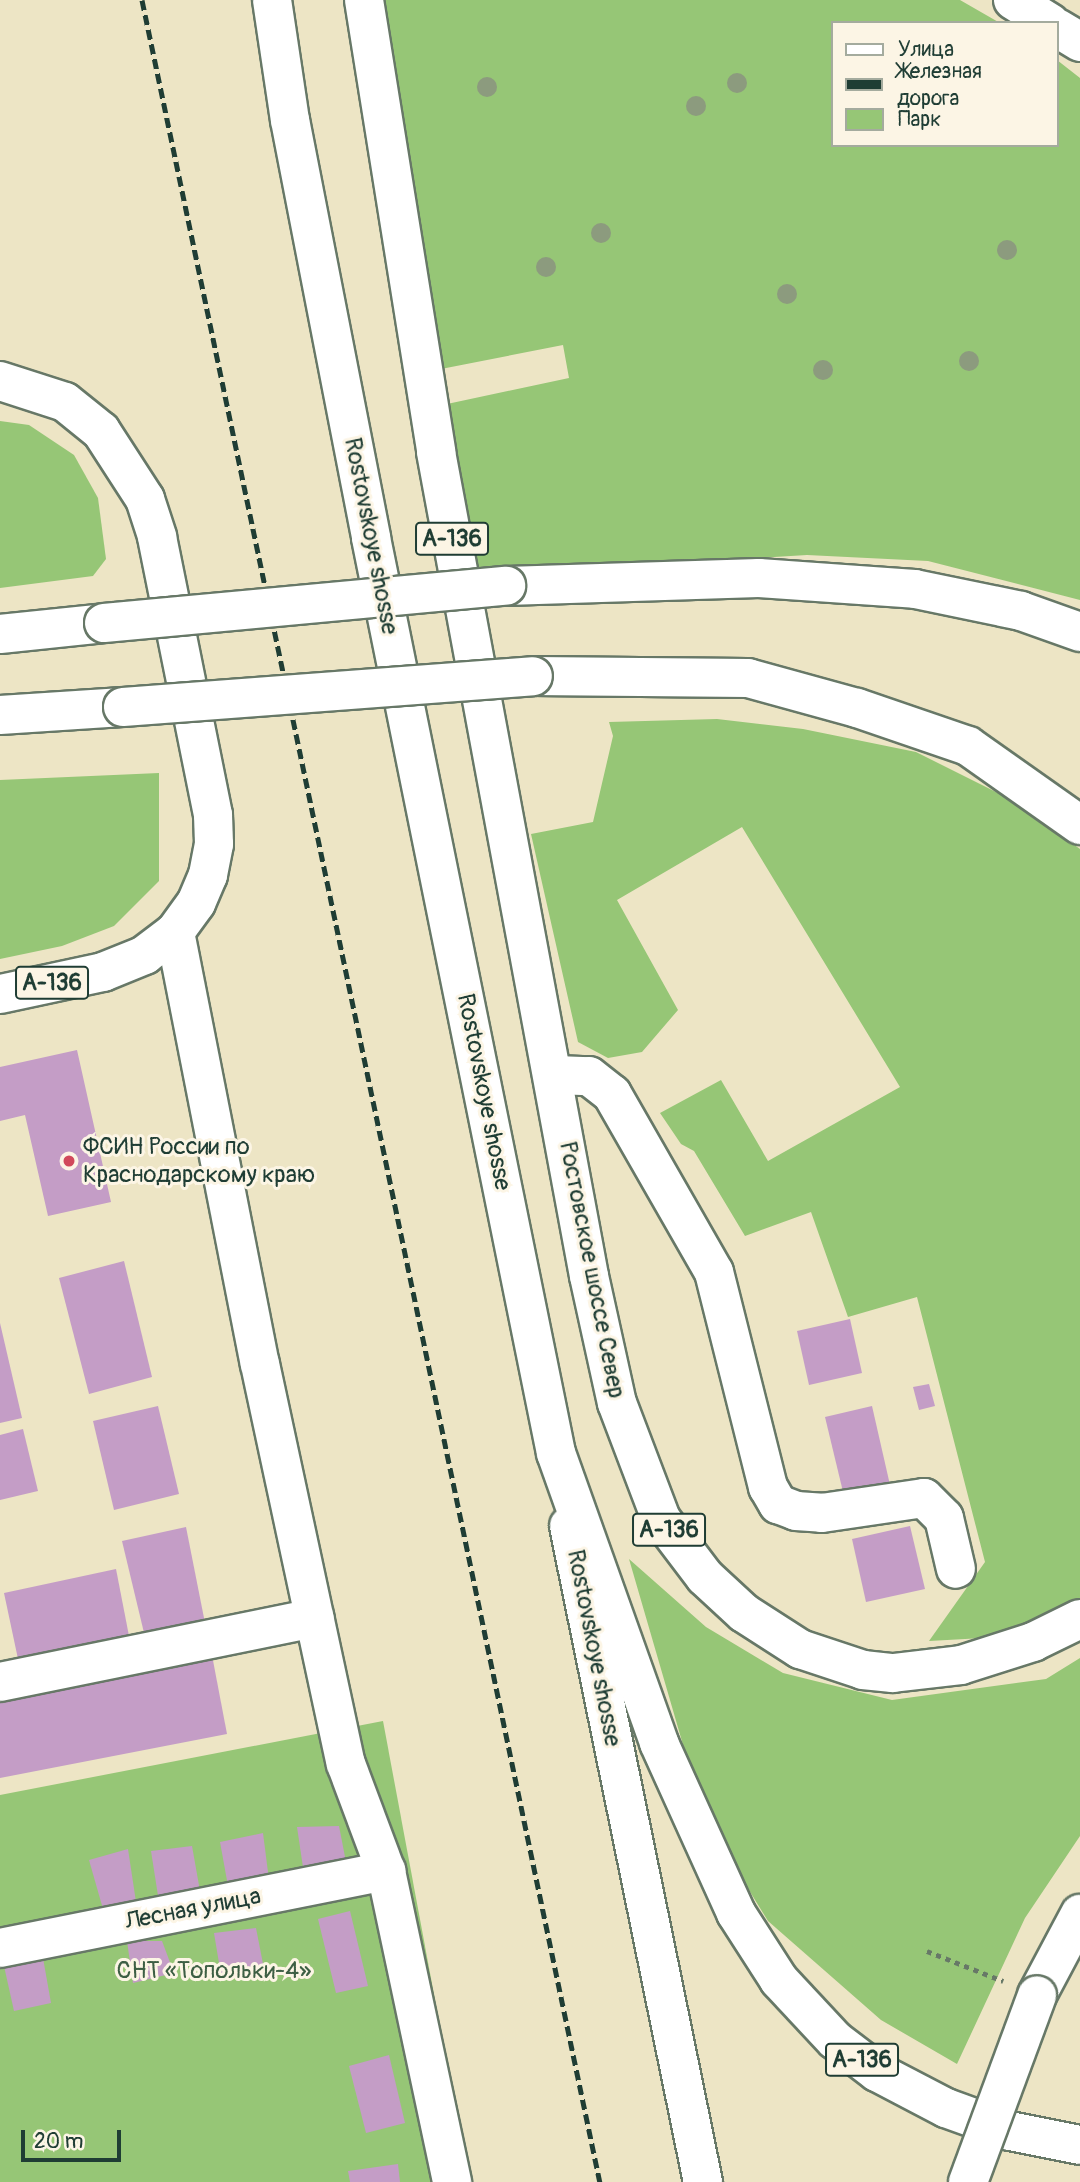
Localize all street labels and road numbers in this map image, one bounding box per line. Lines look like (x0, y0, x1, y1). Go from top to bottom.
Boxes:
street label: Rostovskoye shosse (338, 435, 404, 637)
road number: А-136 (414, 520, 490, 558)
road number: А-136 (14, 964, 90, 1002)
street label: Rostovskoye shosse (451, 991, 517, 1193)
street label: Ростовское шоссе Север (553, 1139, 631, 1401)
road number: А-136 (630, 1511, 708, 1550)
street label: Rostovskoye shosse (561, 1547, 627, 1749)
street label: Лесная улица (123, 1882, 263, 1936)
road number: А-136 (824, 2040, 900, 2080)

